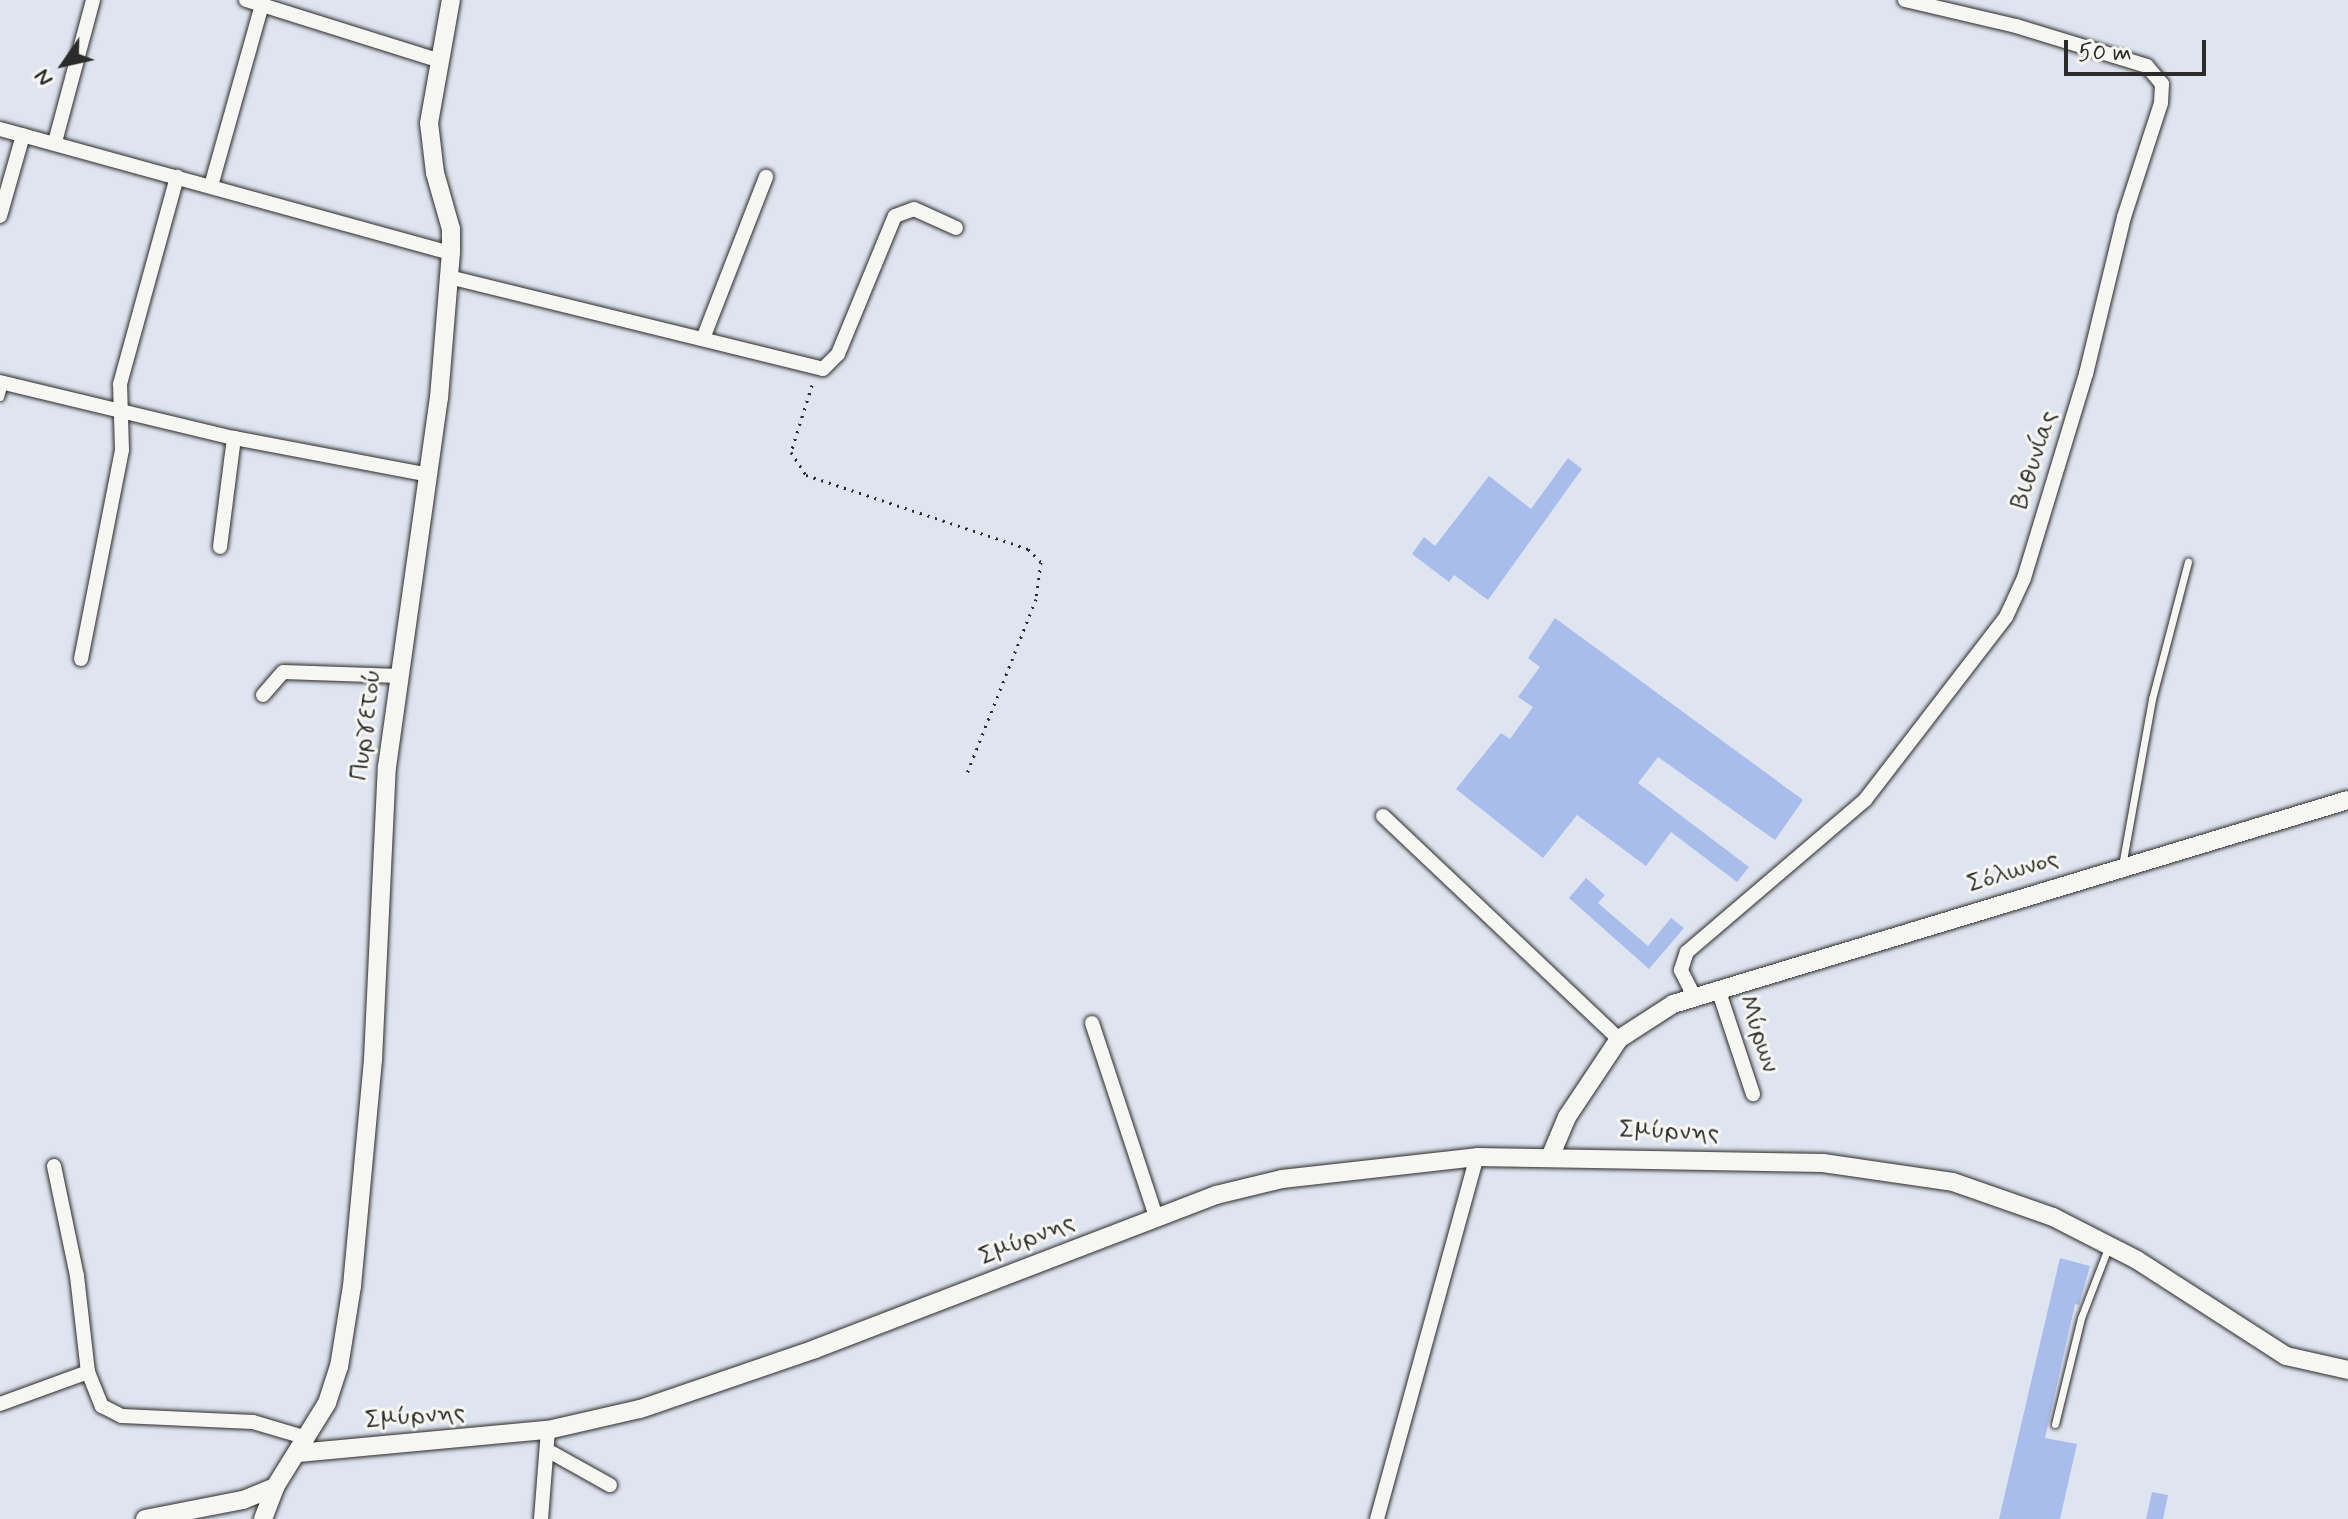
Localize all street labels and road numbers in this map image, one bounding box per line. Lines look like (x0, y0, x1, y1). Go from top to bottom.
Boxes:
street label: Βιθυνίας (2005, 407, 2065, 513)
street label: Πυργετού (345, 668, 389, 782)
street label: Σόλωνος (1964, 843, 2062, 901)
street label: Μύρων (1731, 991, 1785, 1077)
street label: Σμύρνης (1618, 1115, 1720, 1149)
street label: Σμύρνης (975, 1207, 1079, 1273)
street label: Σμύρνης (364, 1397, 466, 1437)

